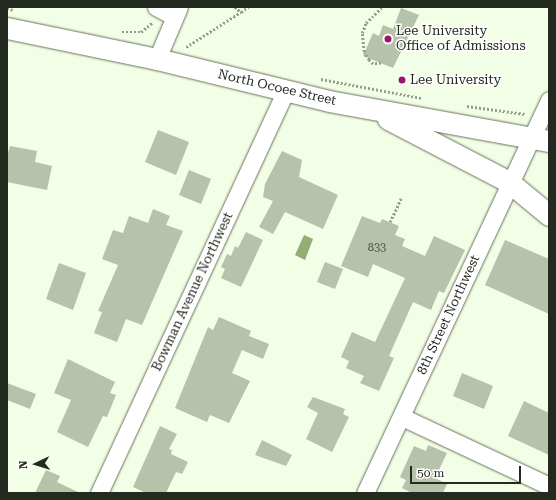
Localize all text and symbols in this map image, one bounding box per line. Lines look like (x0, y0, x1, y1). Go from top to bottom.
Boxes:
place label: Lee University Office of Admissions (396, 24, 526, 55)
marker: Lee University Office of Admissions (383, 34, 393, 44)
street label: North Ocoee Street (216, 67, 338, 109)
place label: Lee University (410, 72, 501, 88)
marker: Lee University (397, 75, 407, 85)
street label: Bowman Avenue Northwest (149, 210, 237, 374)
house number: 833 (368, 241, 386, 255)
street label: 8th Street Northwest (414, 253, 484, 377)
north arrow (16, 444, 56, 484)
scale bar (412, 458, 523, 484)
text: N (17, 460, 30, 470)
text: 50 m (417, 466, 444, 480)

